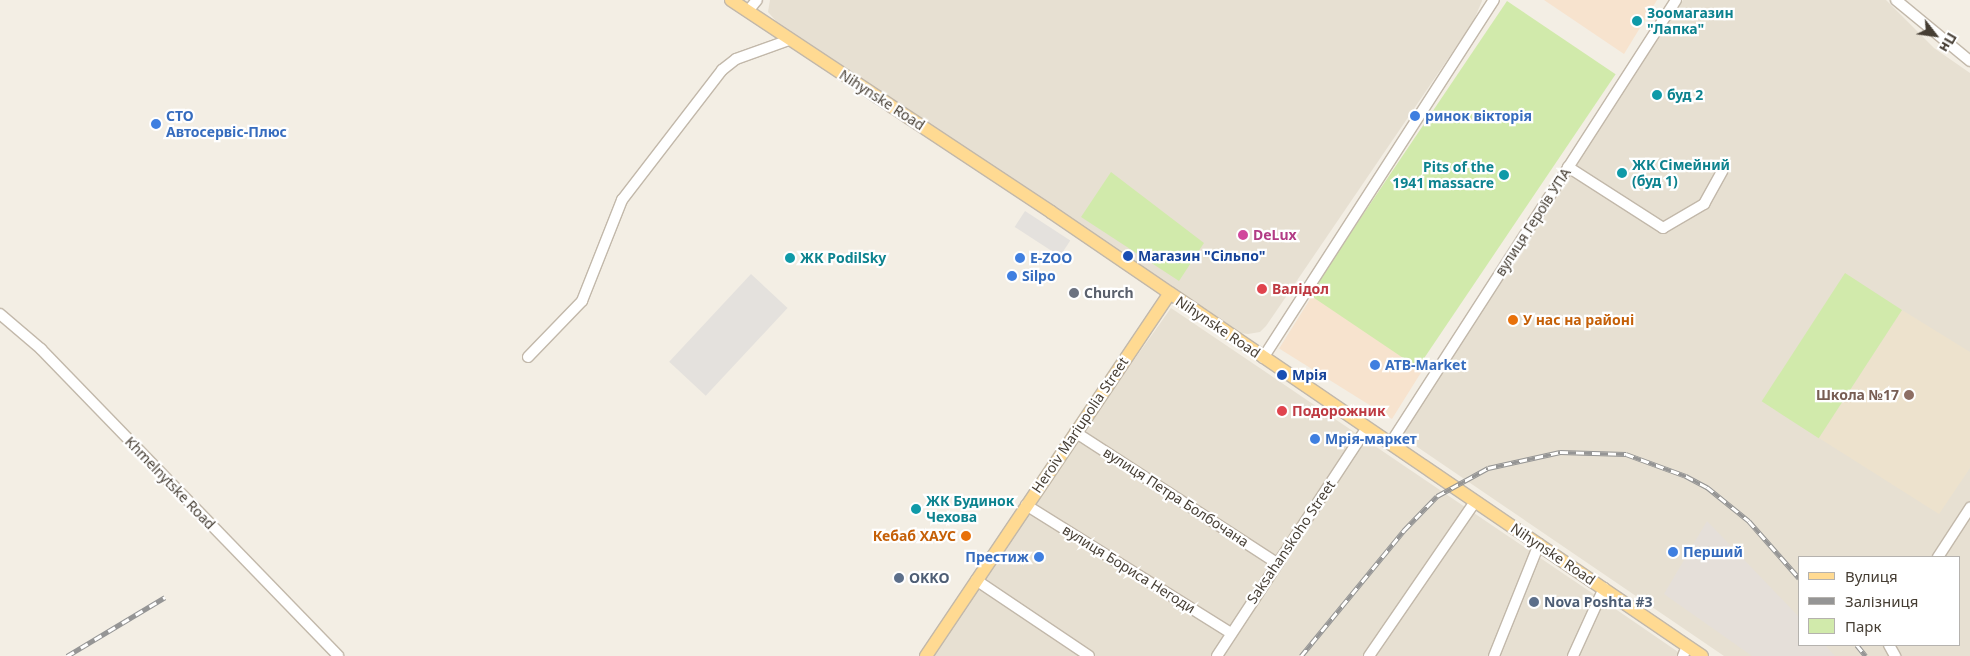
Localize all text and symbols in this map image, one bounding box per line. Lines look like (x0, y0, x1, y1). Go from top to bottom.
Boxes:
place label: Зоомагазин "Лапка" (1647, 5, 1734, 38)
north arrow (1910, 10, 1960, 60)
marker: Зоомагазин "Лапка" (1631, 15, 1643, 27)
text: Пн (1935, 29, 1962, 56)
street label: Nihynske Road (836, 66, 928, 134)
place label: буд 2 (1667, 87, 1703, 103)
marker: буд 2 (1651, 89, 1663, 101)
place label: СТО Автосервіс-Плюс (166, 108, 287, 140)
place label: ринок вікторія (1425, 108, 1532, 124)
marker: ринок вікторія (1409, 110, 1421, 122)
marker: СТО Автосервіс-Плюс (150, 118, 162, 130)
place label: ЖК Сімейний (буд 1) (1632, 157, 1730, 190)
place label: Pits of the 1941 massacre (1392, 159, 1494, 192)
street label: вулиця Героїв УПА (1492, 165, 1574, 279)
marker: ЖК Сімейний (буд 1) (1616, 167, 1628, 179)
marker: Pits of the 1941 massacre (1498, 169, 1510, 181)
place label: DeLux (1253, 227, 1297, 243)
marker: DeLux (1237, 229, 1249, 241)
place label: Магазин "Сільпо" (1138, 248, 1265, 264)
place label: ЖК PodilSky (800, 250, 886, 266)
place label: E-ZOO (1030, 250, 1072, 266)
marker: Магазин "Сільпо" (1122, 250, 1134, 262)
marker: ЖК PodilSky (784, 252, 796, 264)
marker: E-ZOO (1014, 252, 1026, 264)
place label: Silpo (1022, 268, 1056, 284)
marker: Silpo (1006, 270, 1018, 282)
place label: Валідол (1272, 281, 1329, 297)
marker: Валідол (1256, 283, 1268, 295)
place label: Church (1084, 285, 1133, 301)
marker: Church (1068, 287, 1080, 299)
street label: Nihynske Road (1173, 293, 1263, 361)
place label: У нас на районі (1523, 312, 1634, 328)
marker: У нас на районі (1507, 314, 1519, 326)
street label: Heroiv Mariupolia Street (1028, 354, 1132, 496)
place label: ATB-Market (1385, 357, 1467, 373)
marker: ATB-Market (1369, 359, 1381, 371)
place label: Мрія (1292, 367, 1327, 383)
marker: Мрія (1276, 369, 1288, 381)
place label: Школа №17 (1816, 387, 1899, 403)
marker: Школа №17 (1903, 389, 1915, 401)
place label: Подорожник (1292, 403, 1386, 419)
marker: Подорожник (1276, 405, 1288, 417)
place label: Мрія-маркет (1325, 431, 1417, 447)
street label: Khmelnytske Road (122, 433, 218, 533)
marker: Мрія-маркет (1309, 433, 1321, 445)
street label: вулиця Петра Болбочана (1100, 444, 1252, 550)
street label: Saksahanskoho Street (1243, 477, 1339, 607)
place label: ЖК Будинок Чехова (926, 493, 1014, 526)
marker: ЖК Будинок Чехова (910, 503, 922, 515)
street label: Nihynske Road (1508, 520, 1598, 588)
street label: вулиця Бориса Негоди (1060, 521, 1198, 617)
place label: Кебаб ХАУС (873, 528, 956, 544)
marker: Кебаб ХАУС (960, 530, 972, 542)
place label: Перший (1683, 544, 1743, 560)
marker: Перший (1667, 546, 1679, 558)
place label: Престиж (965, 549, 1029, 565)
marker: Престиж (1033, 551, 1045, 563)
legend (1798, 556, 1960, 646)
text: Вулиця (1845, 566, 1898, 586)
place label: OKKO (909, 570, 949, 586)
marker: OKKO (893, 572, 905, 584)
text: Залізниця (1845, 591, 1918, 611)
place label: Nova Poshta #3 (1544, 594, 1653, 610)
marker: Nova Poshta #3 (1528, 596, 1540, 608)
text: Парк (1845, 616, 1881, 636)

